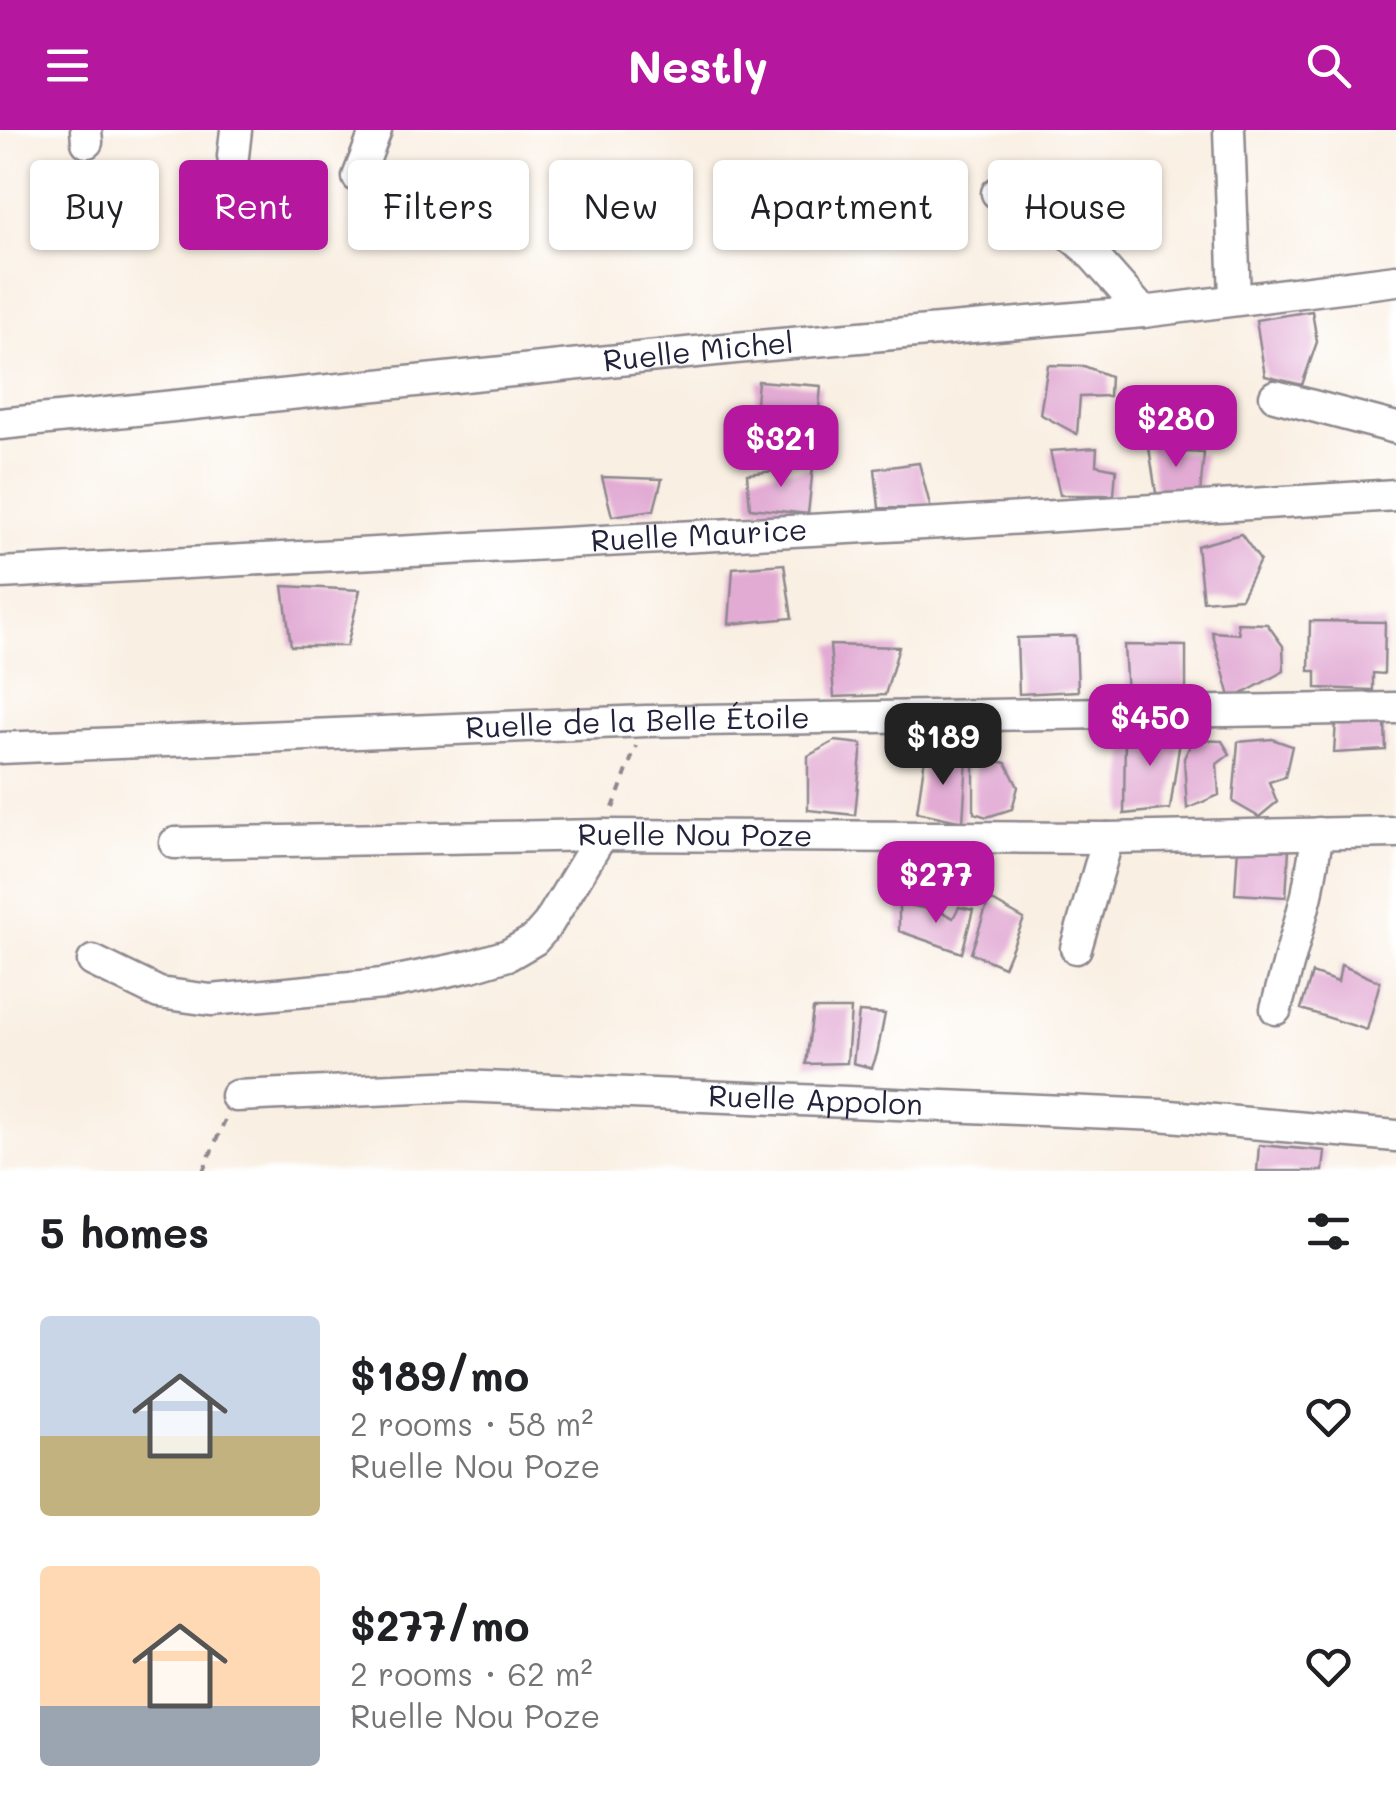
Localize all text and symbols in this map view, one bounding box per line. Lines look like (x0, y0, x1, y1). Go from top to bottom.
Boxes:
text: Nestly (628, 36, 768, 94)
icon: menu (40, 38, 95, 93)
icon: search (1301, 38, 1356, 93)
chip: Buy (30, 160, 159, 250)
chip: Rent (179, 160, 328, 250)
chip: Filters (348, 160, 529, 250)
chip: New (549, 160, 693, 250)
chip: Apartment (713, 160, 968, 250)
chip: House (988, 160, 1162, 250)
street label: Ruelle Michel (601, 321, 795, 380)
pin: $280 (1117, 385, 1235, 470)
text: $280 (1137, 396, 1215, 438)
pin: $321 (722, 405, 840, 490)
text: $321 (745, 416, 817, 458)
street label: Ruelle Maurice (590, 508, 808, 560)
pin: $450 (1091, 684, 1209, 769)
text: $450 (1110, 695, 1190, 737)
street label: Ruelle de la Belle Étoile (464, 696, 810, 747)
pin: $189 (884, 703, 1002, 788)
text: $189 (906, 714, 980, 756)
street label: Ruelle Nou Poze (577, 813, 812, 854)
pin: $277 (877, 841, 995, 926)
text: $277 (899, 852, 973, 894)
street label: Ruelle Appolon (707, 1074, 924, 1123)
text: 5 homes (40, 1204, 209, 1259)
icon: filters (1301, 1204, 1356, 1259)
text: $189/mo (350, 1347, 529, 1402)
icon: home (120, 1356, 240, 1476)
icon: heart (1301, 1389, 1356, 1444)
text: 2 rooms · 58 m² (350, 1402, 593, 1444)
text: Ruelle Nou Poze (350, 1444, 600, 1486)
text: $277/mo (350, 1597, 530, 1652)
icon: home (120, 1606, 240, 1726)
icon: heart (1301, 1639, 1356, 1694)
text: 2 rooms · 62 m² (350, 1652, 593, 1694)
text: Ruelle Nou Poze (350, 1694, 600, 1736)

